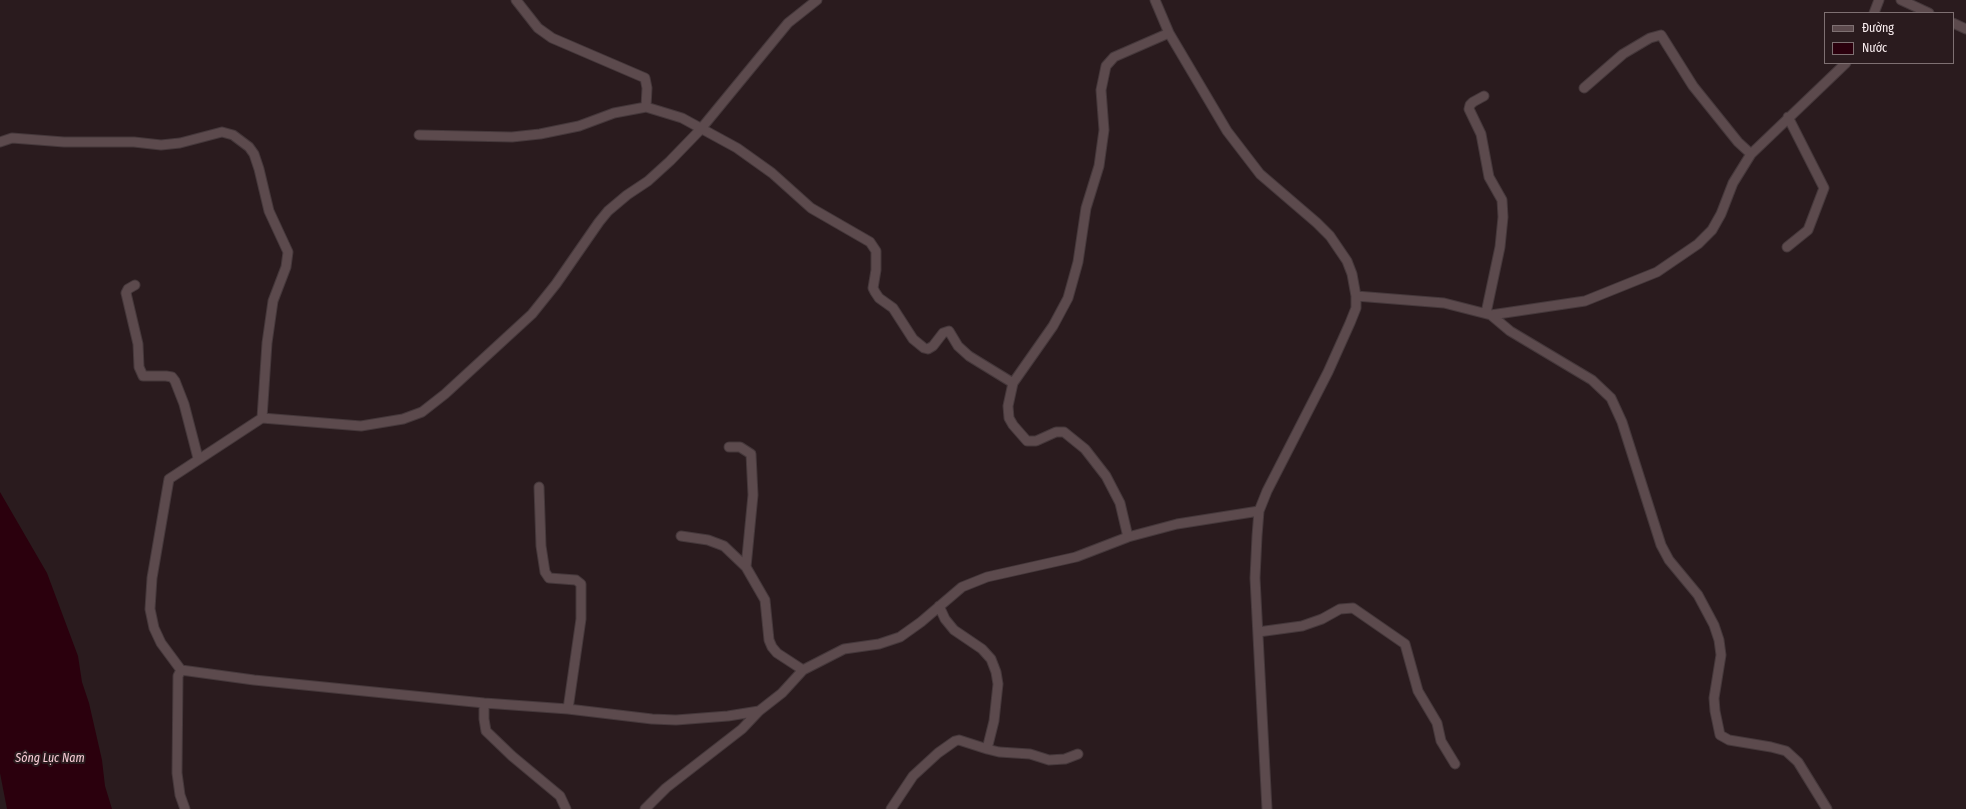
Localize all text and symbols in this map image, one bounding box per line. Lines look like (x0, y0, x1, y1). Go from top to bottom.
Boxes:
legend (1824, 12, 1954, 64)
text: Đường (1862, 21, 1894, 35)
text: Nước (1862, 41, 1887, 55)
water label: Sông Lục Nam (15, 752, 85, 766)

